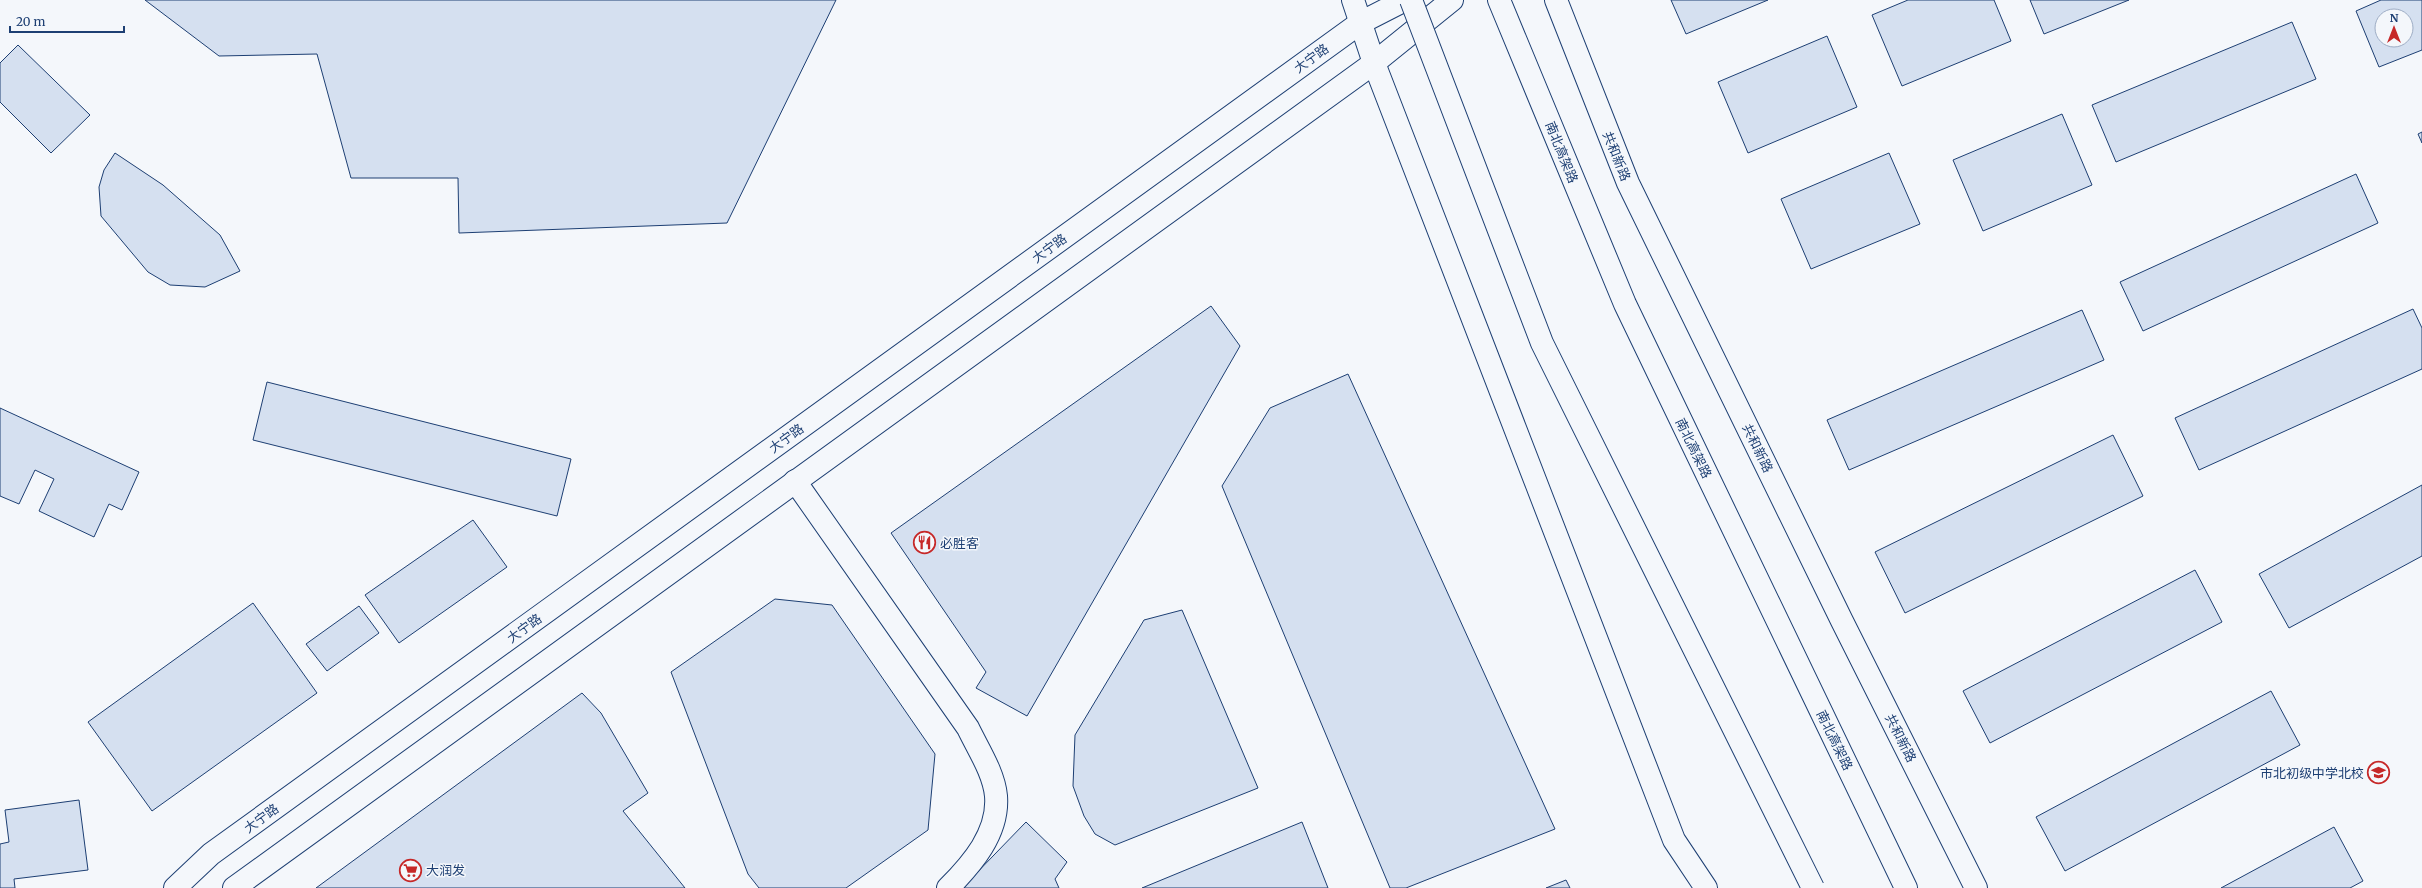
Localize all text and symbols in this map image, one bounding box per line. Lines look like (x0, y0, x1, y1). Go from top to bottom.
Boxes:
scale bar (10, 8, 124, 34)
north arrow (2374, 8, 2414, 48)
text: N (2390, 11, 2399, 25)
text: 20 m (16, 14, 45, 29)
street label: 大宁路 (1291, 40, 1332, 77)
street label: 南北高架路 (1541, 119, 1582, 186)
street label: 共和新路 (1599, 129, 1634, 183)
street label: 大宁路 (1029, 230, 1070, 267)
street label: 南北高架路 (1672, 415, 1715, 481)
street label: 大宁路 (766, 420, 807, 457)
street label: 共和新路 (1739, 421, 1777, 475)
restaurant icon: 必胜客 (912, 530, 938, 556)
place label: 必胜客 (940, 535, 979, 552)
street label: 大宁路 (504, 610, 545, 647)
street label: 南北高架路 (1813, 707, 1856, 773)
street label: 共和新路 (1881, 711, 1920, 765)
school or university icon: 市北初级中学北校 (2366, 760, 2392, 786)
place label: 市北初级中学北校 (2260, 765, 2364, 782)
street label: 大宁路 (241, 800, 282, 837)
supermarket icon: 大润发 (397, 857, 423, 883)
place label: 大润发 (426, 862, 465, 879)

